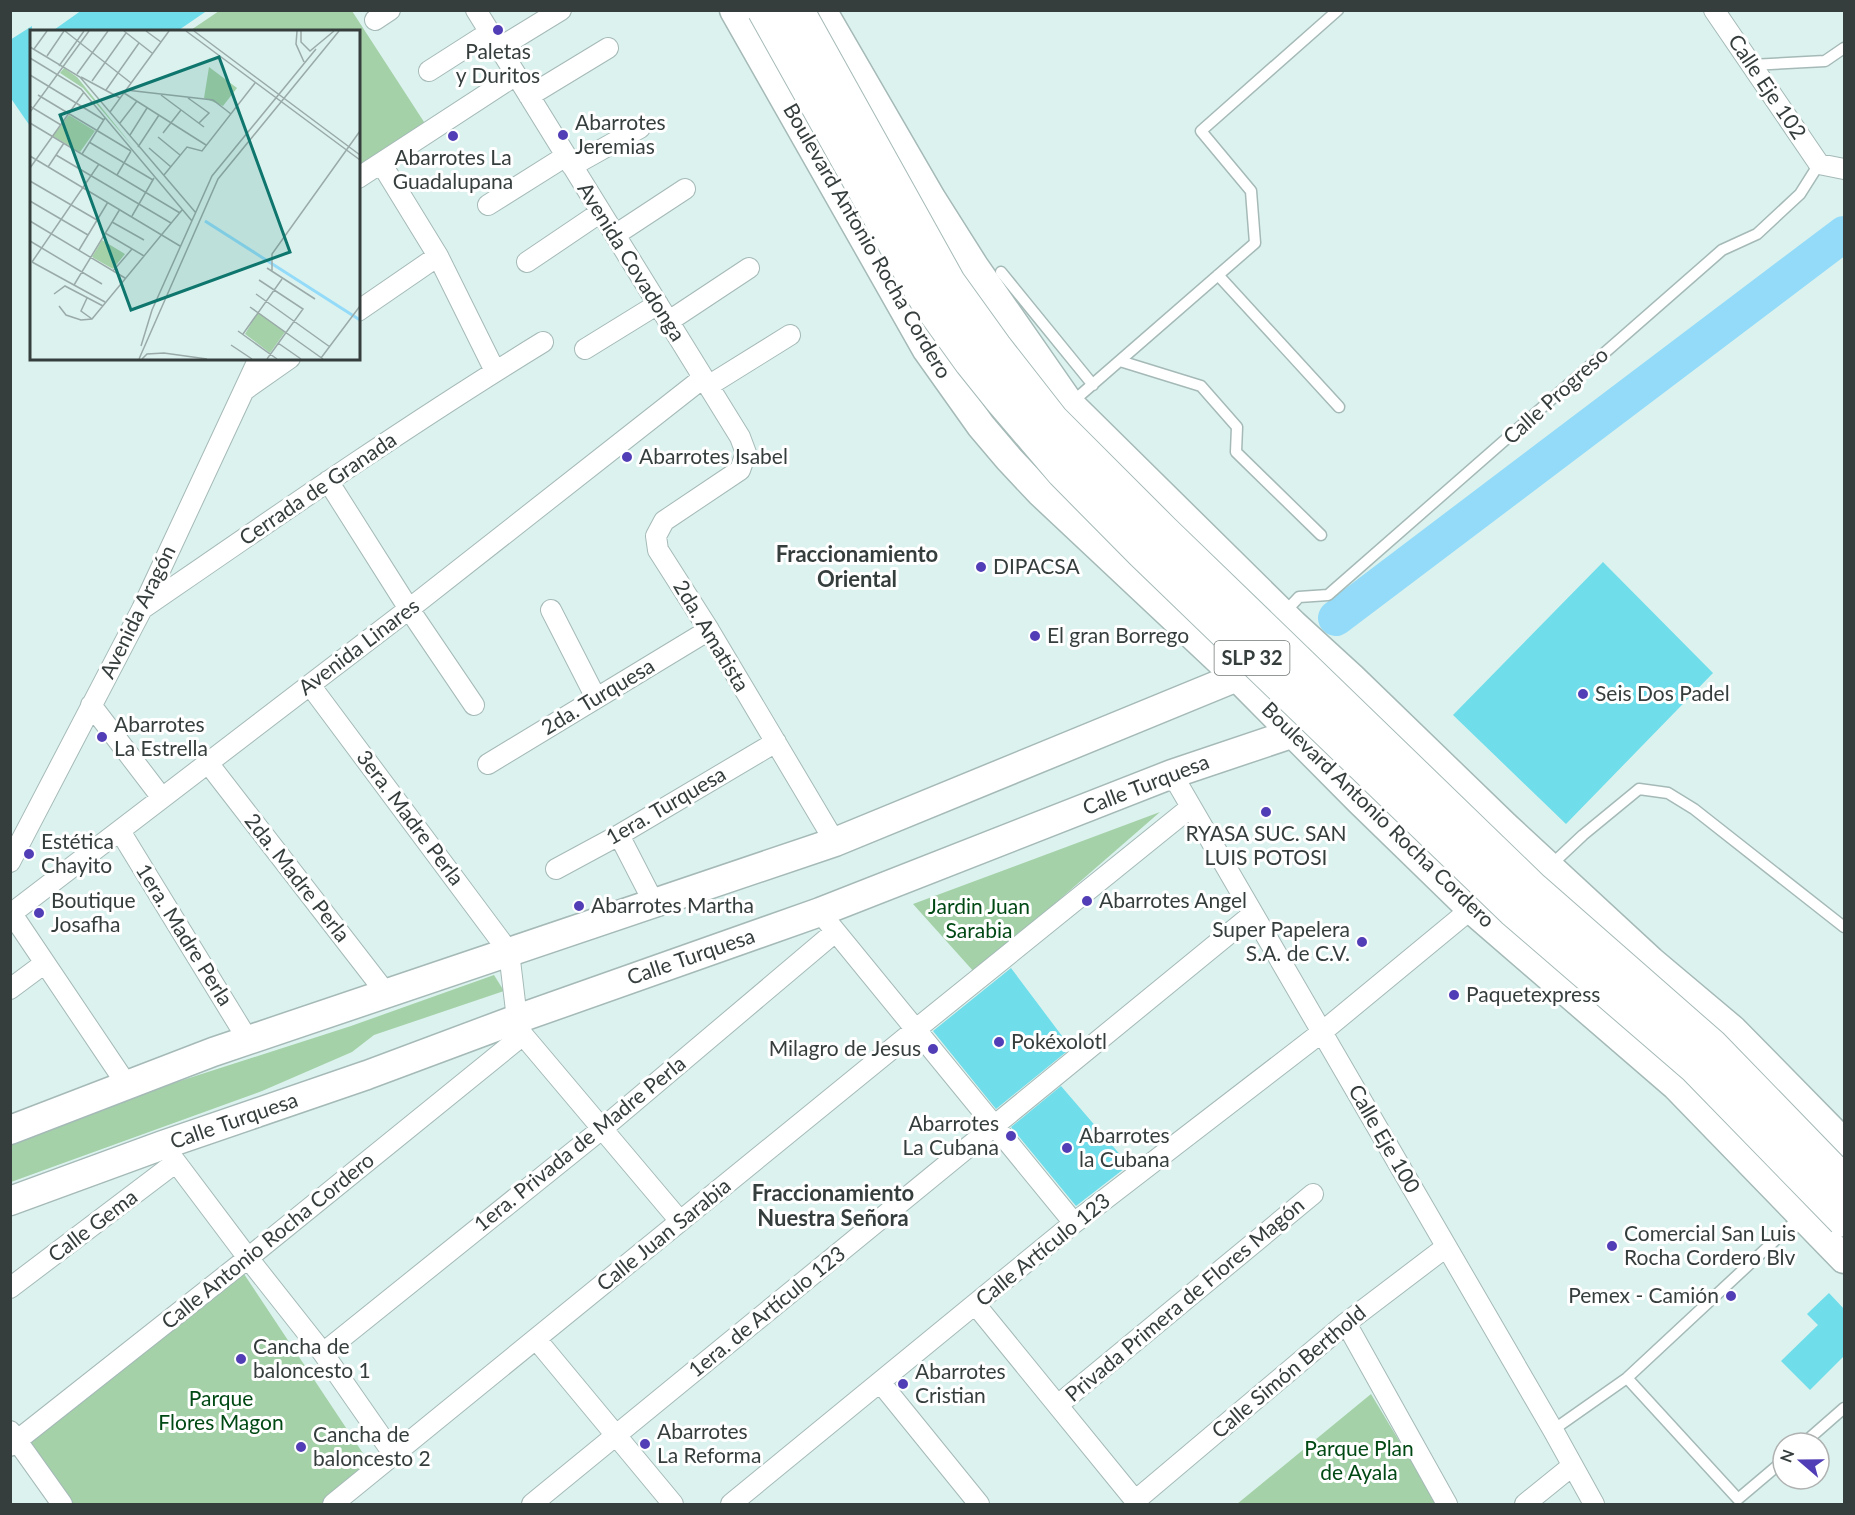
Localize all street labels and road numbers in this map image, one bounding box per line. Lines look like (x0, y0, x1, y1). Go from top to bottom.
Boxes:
street label: Calle Eje 102 (1724, 29, 1812, 143)
street label: Boulevard Antonio Rocha Cordero (779, 98, 958, 382)
street label: Avenida Covadonga (573, 177, 691, 345)
street label: Calle Progreso (1497, 341, 1613, 449)
street label: Cerrada de Granada (234, 426, 400, 549)
street label: Avenida Aragón (94, 541, 180, 682)
street label: 2da. Amatista (669, 575, 755, 696)
street label: Avenida Linares (293, 592, 423, 699)
road number: SLP 32 (1214, 641, 1290, 675)
street label: 2da. Turquesa (536, 652, 658, 739)
street label: Boulevard Antonio Rocha Cordero (1258, 696, 1501, 932)
street label: 3era. Madre Perla (352, 745, 470, 890)
street label: Calle Turquesa (1079, 748, 1212, 819)
street label: 1era. Turquesa (601, 760, 730, 849)
street label: 2da. Madre Perla (240, 808, 356, 946)
street label: 1era. Madre Perla (132, 859, 239, 1010)
street label: Calle Turquesa (623, 922, 758, 989)
street label: 1era. Privada de Madre Perla (468, 1050, 690, 1236)
street label: Calle Eje 100 (1344, 1080, 1426, 1197)
street label: Calle Turquesa (166, 1086, 301, 1153)
street label: Calle Antonio Rocha Cordero (156, 1146, 378, 1333)
street label: Calle Juan Sarabia (591, 1172, 735, 1295)
street label: Calle Gema (43, 1183, 141, 1266)
street label: Calle Artículo 123 (970, 1187, 1114, 1311)
street label: Privada Primera de Flores Magón (1060, 1192, 1309, 1406)
street label: 1era. de Artículo 123 (683, 1240, 849, 1382)
street label: Calle Simón Berthold (1206, 1299, 1370, 1443)

